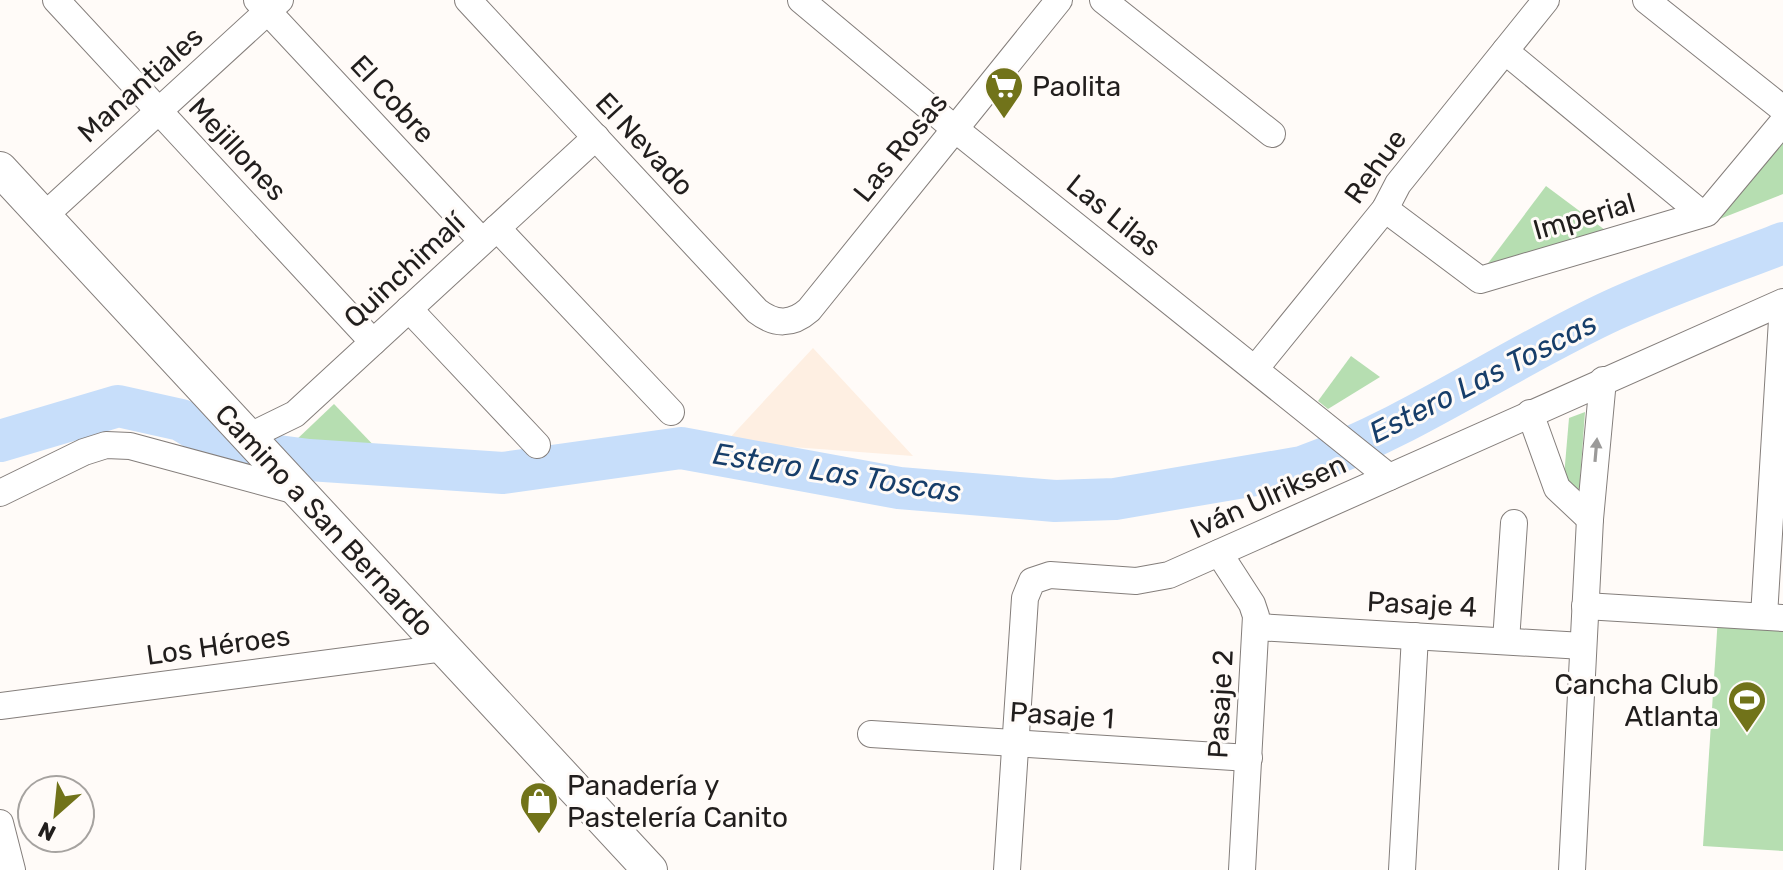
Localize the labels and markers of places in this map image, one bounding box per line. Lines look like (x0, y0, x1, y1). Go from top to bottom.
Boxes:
supermarket icon: Paolita (983, 65, 1025, 120)
place label: Paolita (1032, 70, 1121, 103)
place label: Cancha Club Atlanta (1554, 668, 1719, 733)
sports icon: Cancha Club Atlanta (1726, 679, 1768, 734)
place label: Panadería y Pastelería Canito (567, 769, 788, 834)
shop icon: Panadería y Pastelería Canito (518, 780, 560, 835)

